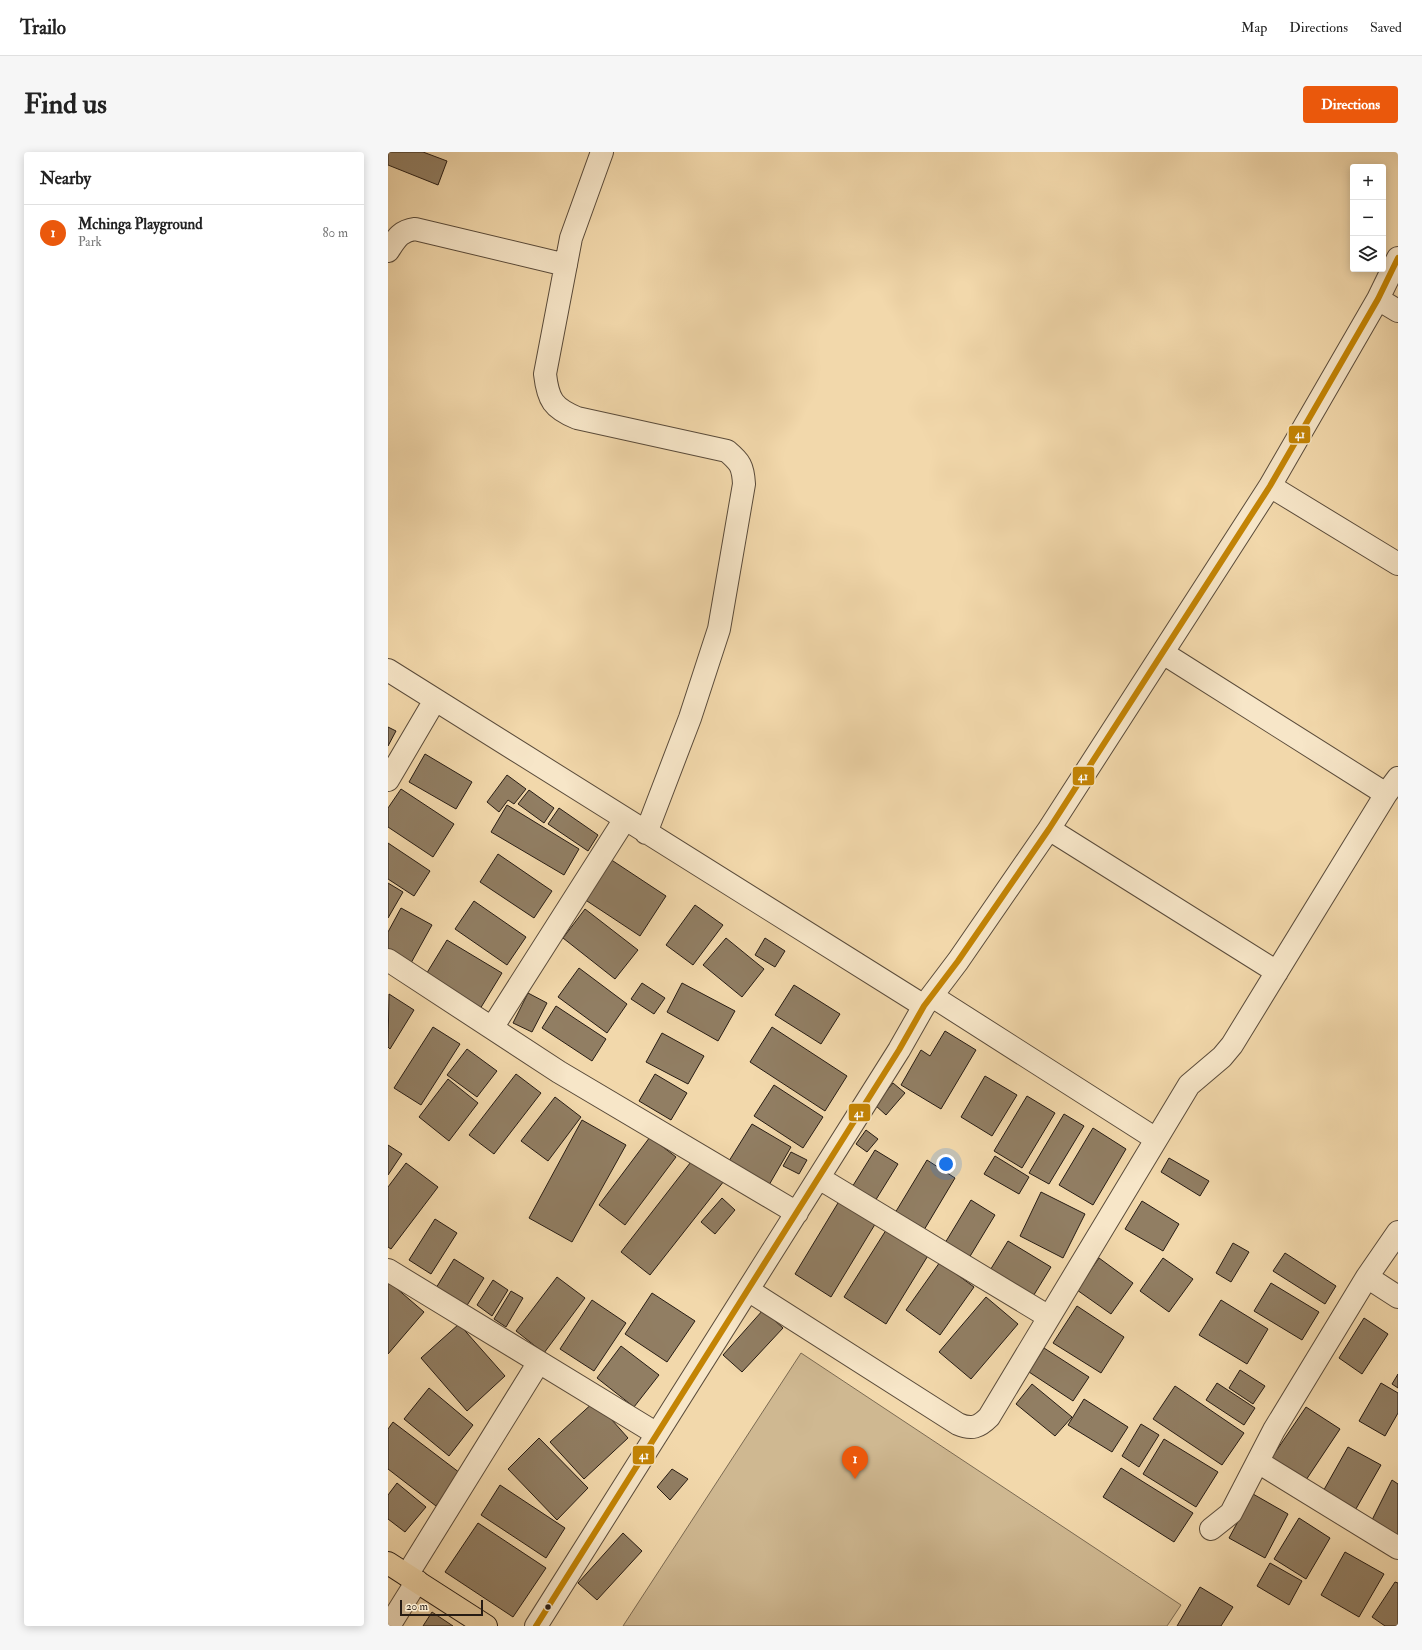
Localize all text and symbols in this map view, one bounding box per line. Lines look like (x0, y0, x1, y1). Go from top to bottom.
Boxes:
text: Trailo (20, 16, 66, 40)
text: Map (1241, 19, 1267, 36)
text: Directions (1289, 19, 1348, 36)
text: Saved (1370, 19, 1402, 36)
button: Directions (1303, 86, 1398, 123)
text: Find us (24, 87, 107, 122)
map controls (1350, 164, 1386, 272)
button: + (1350, 164, 1386, 200)
text: Nearby (40, 168, 91, 189)
button: − (1350, 200, 1386, 236)
text: Mchinga Playground (78, 215, 203, 234)
text: 1 (51, 225, 55, 241)
text: 80 m (322, 225, 348, 241)
text: Park (78, 234, 102, 250)
button: layers (1350, 236, 1386, 272)
line badge: 41 (1288, 425, 1311, 444)
text: 41 (1294, 428, 1305, 442)
line badge: 41 (1072, 766, 1095, 786)
text: 41 (1077, 770, 1088, 784)
line badge: 41 (848, 1103, 871, 1122)
text: 41 (853, 1107, 864, 1121)
your location (936, 1154, 956, 1174)
line badge: 41 (632, 1445, 655, 1465)
pin: 1 (842, 1446, 868, 1479)
text: 41 (638, 1449, 649, 1463)
scale bar (400, 1598, 483, 1617)
text: 20 m (406, 1600, 428, 1613)
unlabelled marker (543, 1602, 553, 1612)

